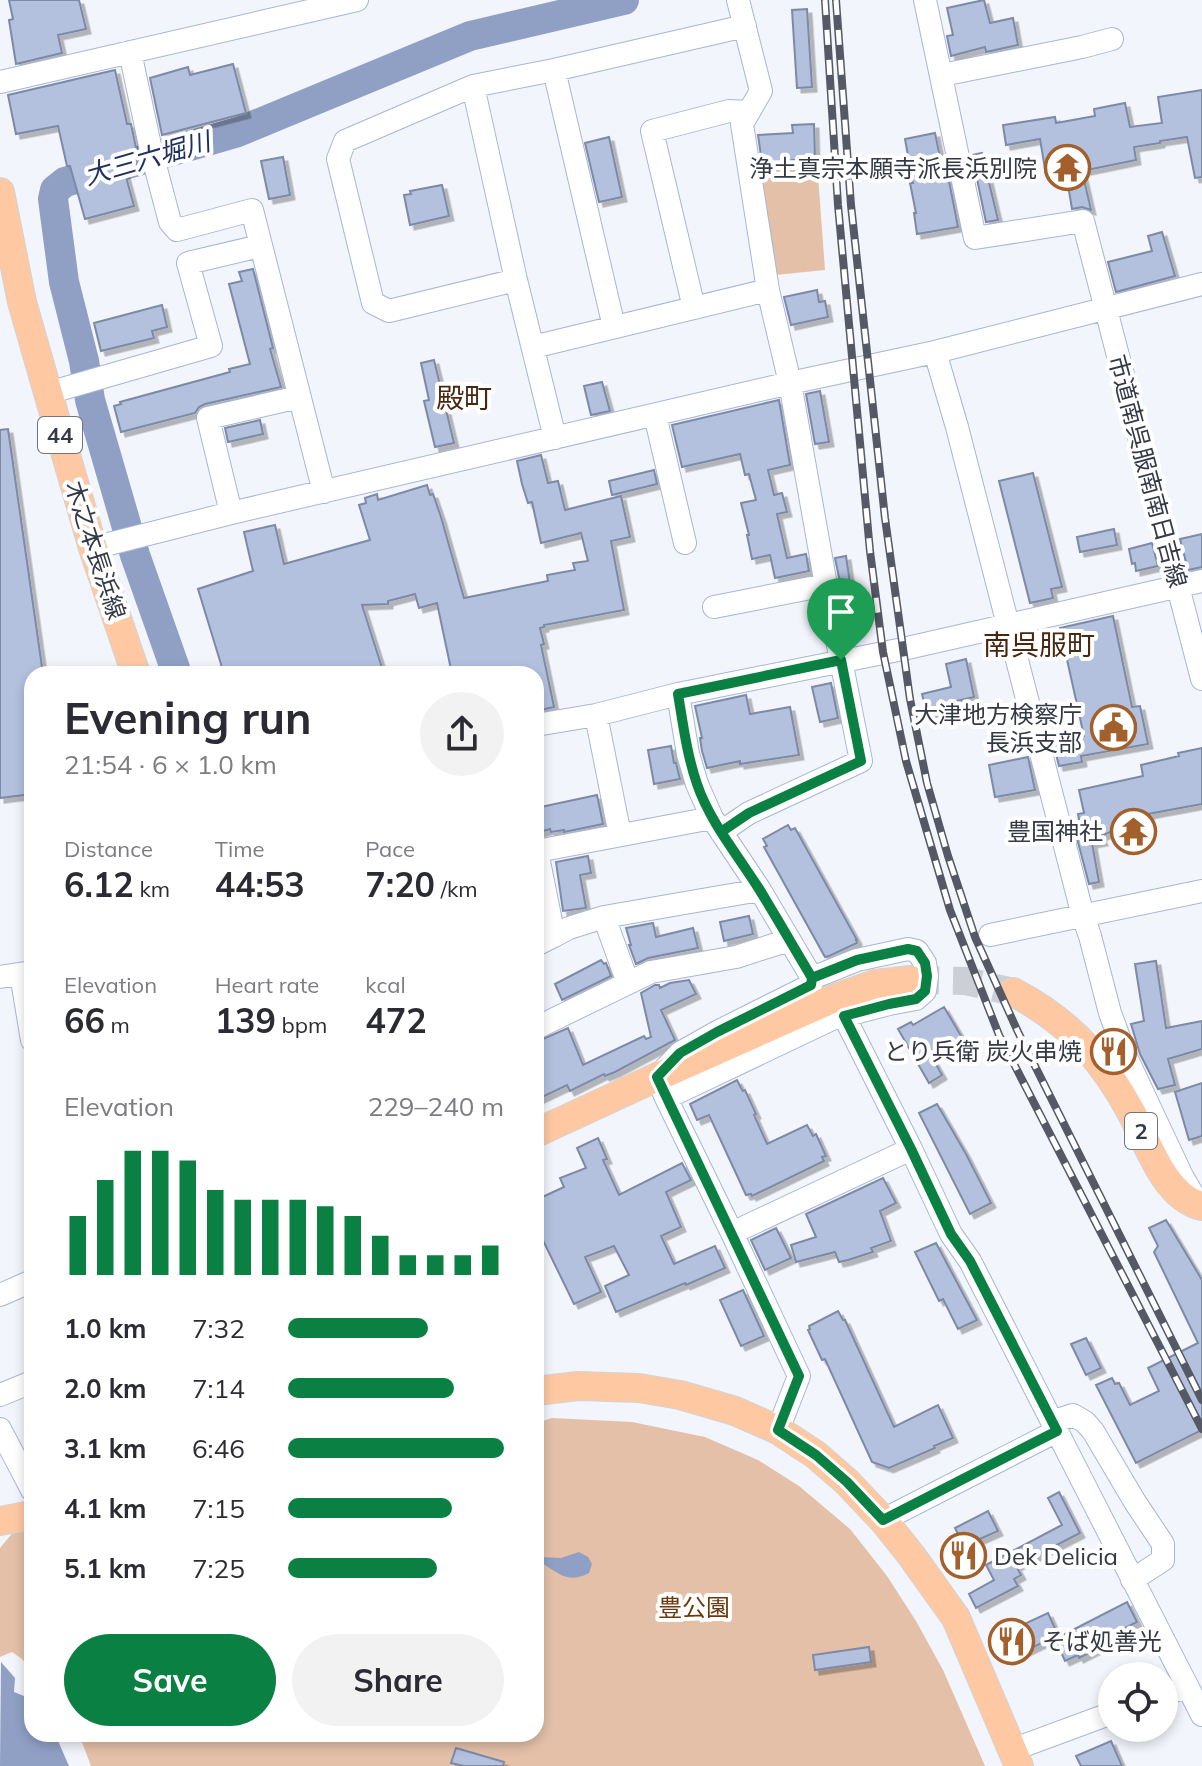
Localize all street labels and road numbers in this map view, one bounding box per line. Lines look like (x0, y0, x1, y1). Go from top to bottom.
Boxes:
street label: 市道南呉服南南日吉線 (1102, 351, 1194, 591)
road number: 44 (38, 417, 82, 453)
street label: 木之本長浜線 (59, 477, 133, 623)
road number: 2 (1125, 1113, 1157, 1149)

